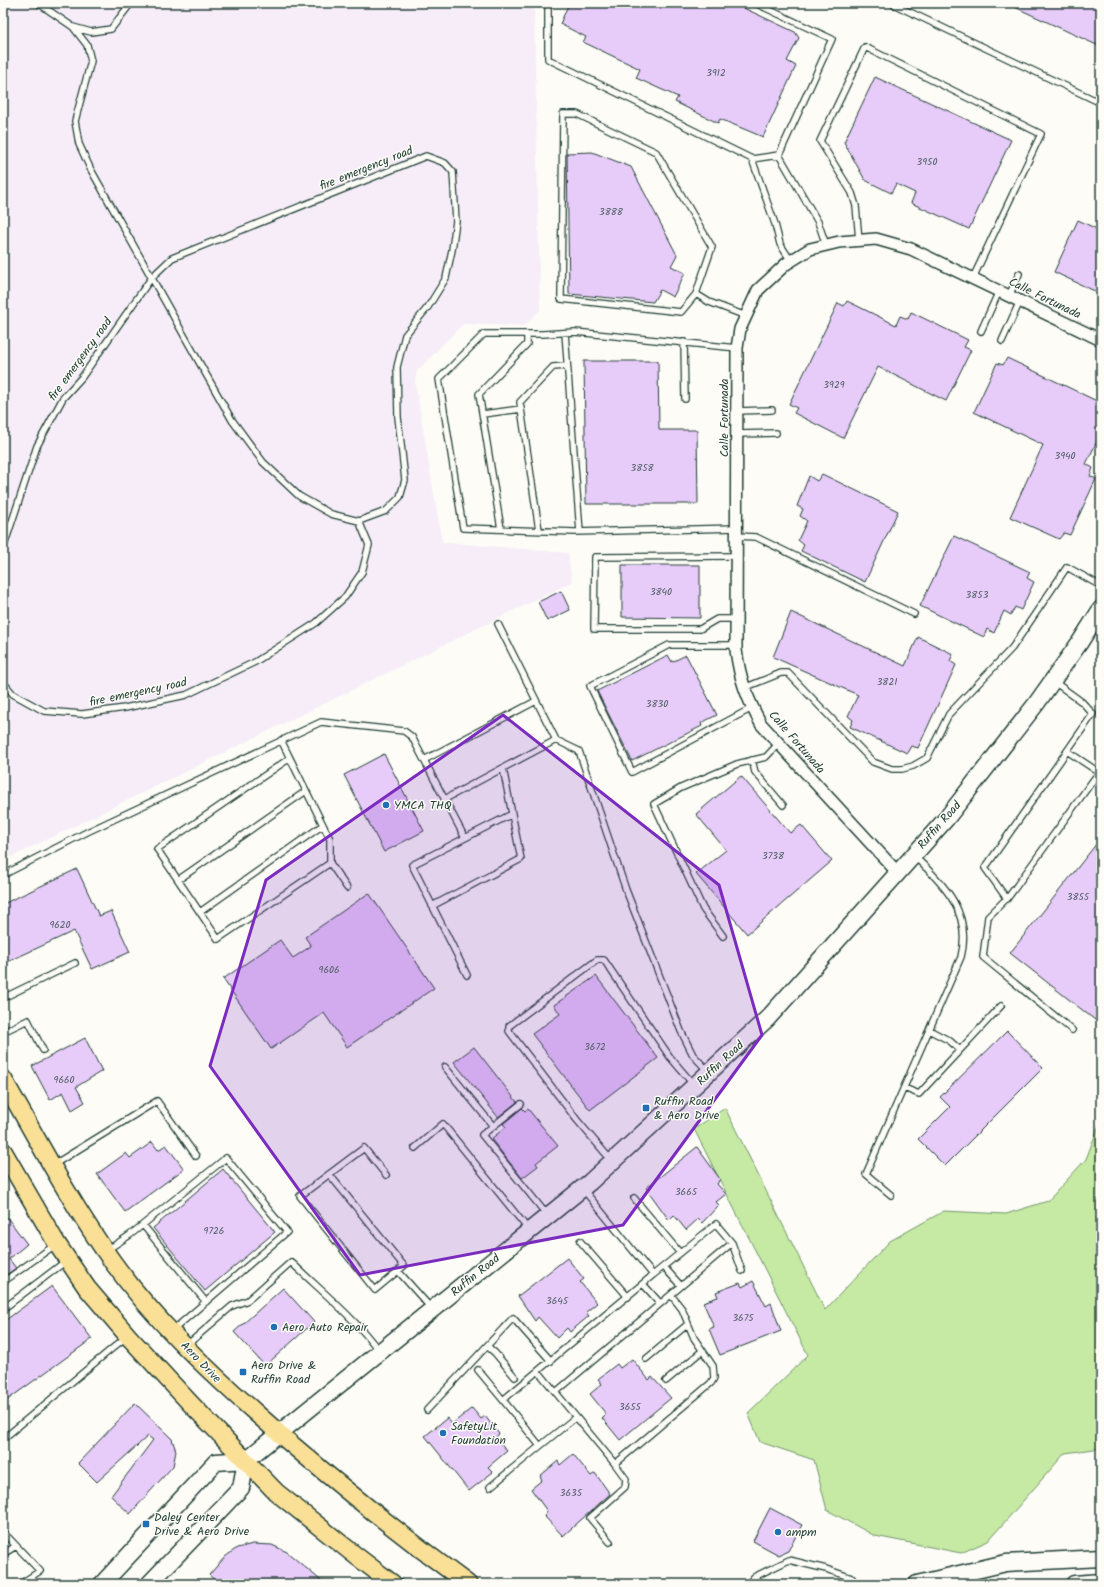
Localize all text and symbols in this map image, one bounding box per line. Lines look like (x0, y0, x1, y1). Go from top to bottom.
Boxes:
house number: 3912 (706, 65, 726, 81)
street label: fire emergency road (317, 141, 417, 196)
house number: 3950 (917, 154, 937, 170)
house number: 3888 (599, 204, 624, 220)
street label: Calle Fortunada (1005, 273, 1085, 324)
street label: fire emergency road (44, 313, 118, 405)
house number: 3929 (823, 377, 845, 393)
street label: Calle Fortunada (715, 378, 734, 457)
house number: 3940 (1054, 448, 1076, 464)
house number: 3858 (630, 460, 655, 476)
house number: 3840 (650, 584, 672, 600)
house number: 3853 (966, 587, 989, 603)
street label: fire emergency road (88, 673, 190, 712)
house number: 3821 (877, 674, 897, 690)
house number: 3830 (646, 696, 668, 712)
street label: Calle Fortunada (764, 706, 830, 779)
place label: YMCA THQ (394, 796, 452, 815)
street label: Ruffin Road (913, 796, 967, 854)
marker: YMCA THQ (381, 800, 391, 810)
house number: 3738 (762, 848, 785, 864)
house number: 3855 (1067, 889, 1090, 905)
house number: 9620 (49, 917, 71, 933)
house number: 9606 (319, 962, 340, 978)
street label: Ruffin Road (692, 1036, 749, 1090)
house number: 3672 (584, 1039, 606, 1055)
house number: 9660 (54, 1072, 75, 1088)
place label: Ruffin Road & Aero Drive (654, 1092, 720, 1125)
marker: Ruffin Road & Aero Drive (641, 1103, 651, 1113)
house number: 3665 (675, 1184, 698, 1200)
house number: 9726 (204, 1223, 224, 1239)
street label: Ruffin Road (446, 1249, 505, 1301)
house number: 3645 (546, 1293, 569, 1309)
house number: 3675 (732, 1310, 754, 1326)
place label: Aero Auto Repair (282, 1318, 369, 1337)
marker: Aero Auto Repair (269, 1322, 279, 1332)
street label: Aero Drive (176, 1337, 226, 1388)
place label: Aero Drive & Ruffin Road (251, 1356, 316, 1389)
marker: Aero Drive & Ruffin Road (238, 1367, 248, 1377)
house number: 3655 (619, 1399, 642, 1415)
place label: SafetyLit Foundation (451, 1417, 506, 1450)
marker: SafetyLit Foundation (438, 1428, 448, 1438)
house number: 3635 (560, 1485, 583, 1501)
place label: Daley Center Drive & Aero Drive (154, 1508, 250, 1541)
marker: Daley Center Drive & Aero Drive (141, 1519, 151, 1529)
place label: ampm (786, 1523, 817, 1542)
marker: ampm (773, 1527, 783, 1537)

